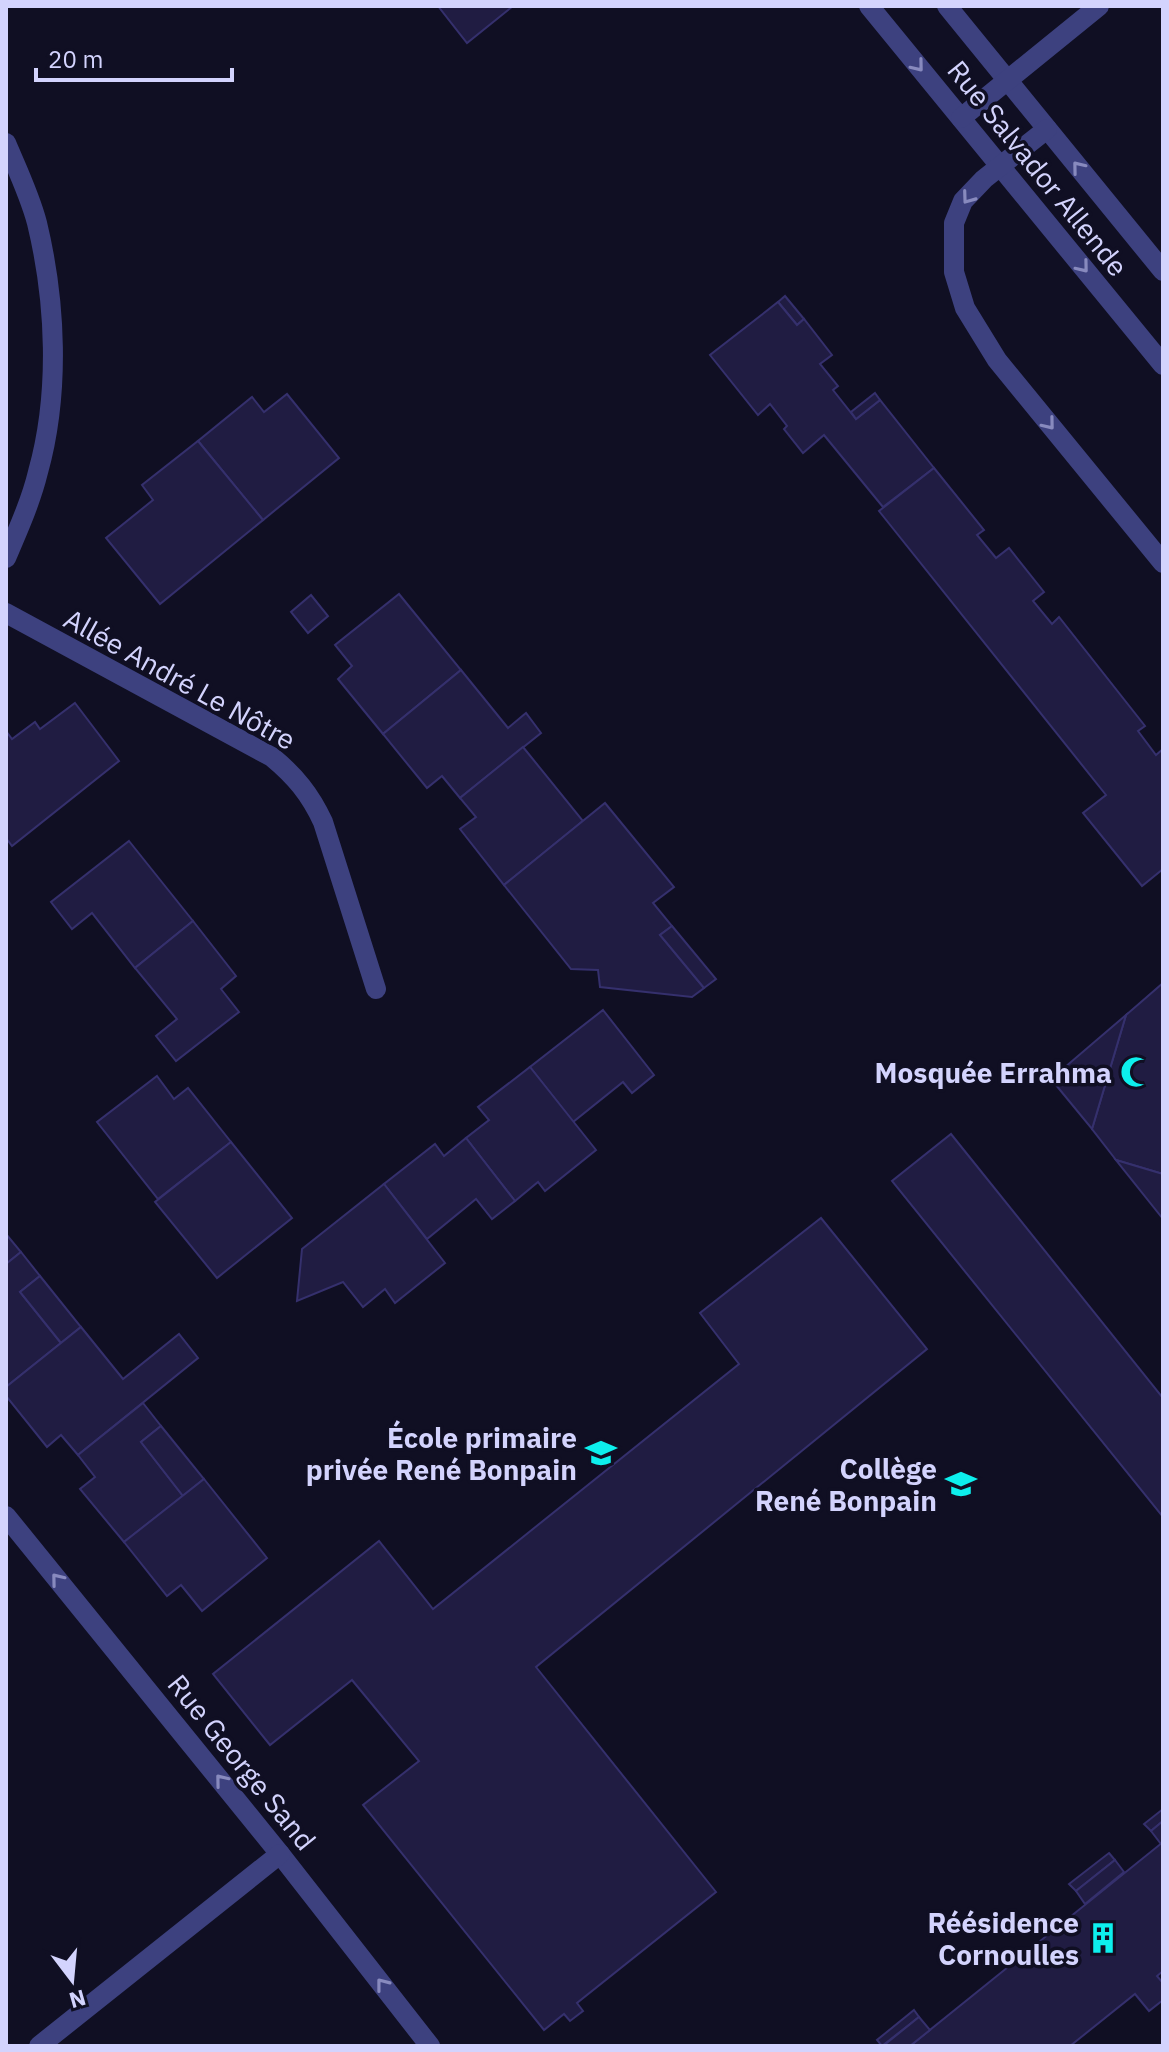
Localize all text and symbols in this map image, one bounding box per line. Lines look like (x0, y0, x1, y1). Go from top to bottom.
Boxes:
scale bar (36, 32, 232, 82)
text: 20 m (48, 43, 103, 75)
street label: Rue Salvador Allende (939, 52, 1137, 284)
one-way arrow (908, 57, 923, 71)
one-way arrow (1074, 161, 1088, 176)
one-way arrow (963, 189, 978, 204)
one-way arrow (1073, 258, 1088, 273)
one-way arrow (1039, 415, 1054, 430)
street label: Allée André Le Nôtre (58, 600, 302, 758)
place label: Mosquée Errahma (875, 1054, 1112, 1091)
mosque icon: Mosquée Errahma (1119, 1055, 1153, 1089)
place label: École primaire privée René Bonpain (306, 1419, 577, 1488)
school or university icon: École primaire privée René Bonpain (584, 1436, 618, 1470)
place label: Collège René Bonpain (755, 1450, 937, 1519)
school or university icon: Collège René Bonpain (944, 1467, 978, 1501)
one-way arrow (52, 1573, 67, 1588)
street label: Rue George Sand (160, 1666, 324, 1858)
one-way arrow (216, 1775, 231, 1790)
place label: Réésidence Cornoulles (927, 1904, 1079, 1973)
building icon: Réésidence Cornoulles (1086, 1921, 1120, 1955)
north arrow (32, 1940, 112, 2020)
one-way arrow (377, 1979, 392, 1993)
text: N (66, 1984, 89, 2016)

